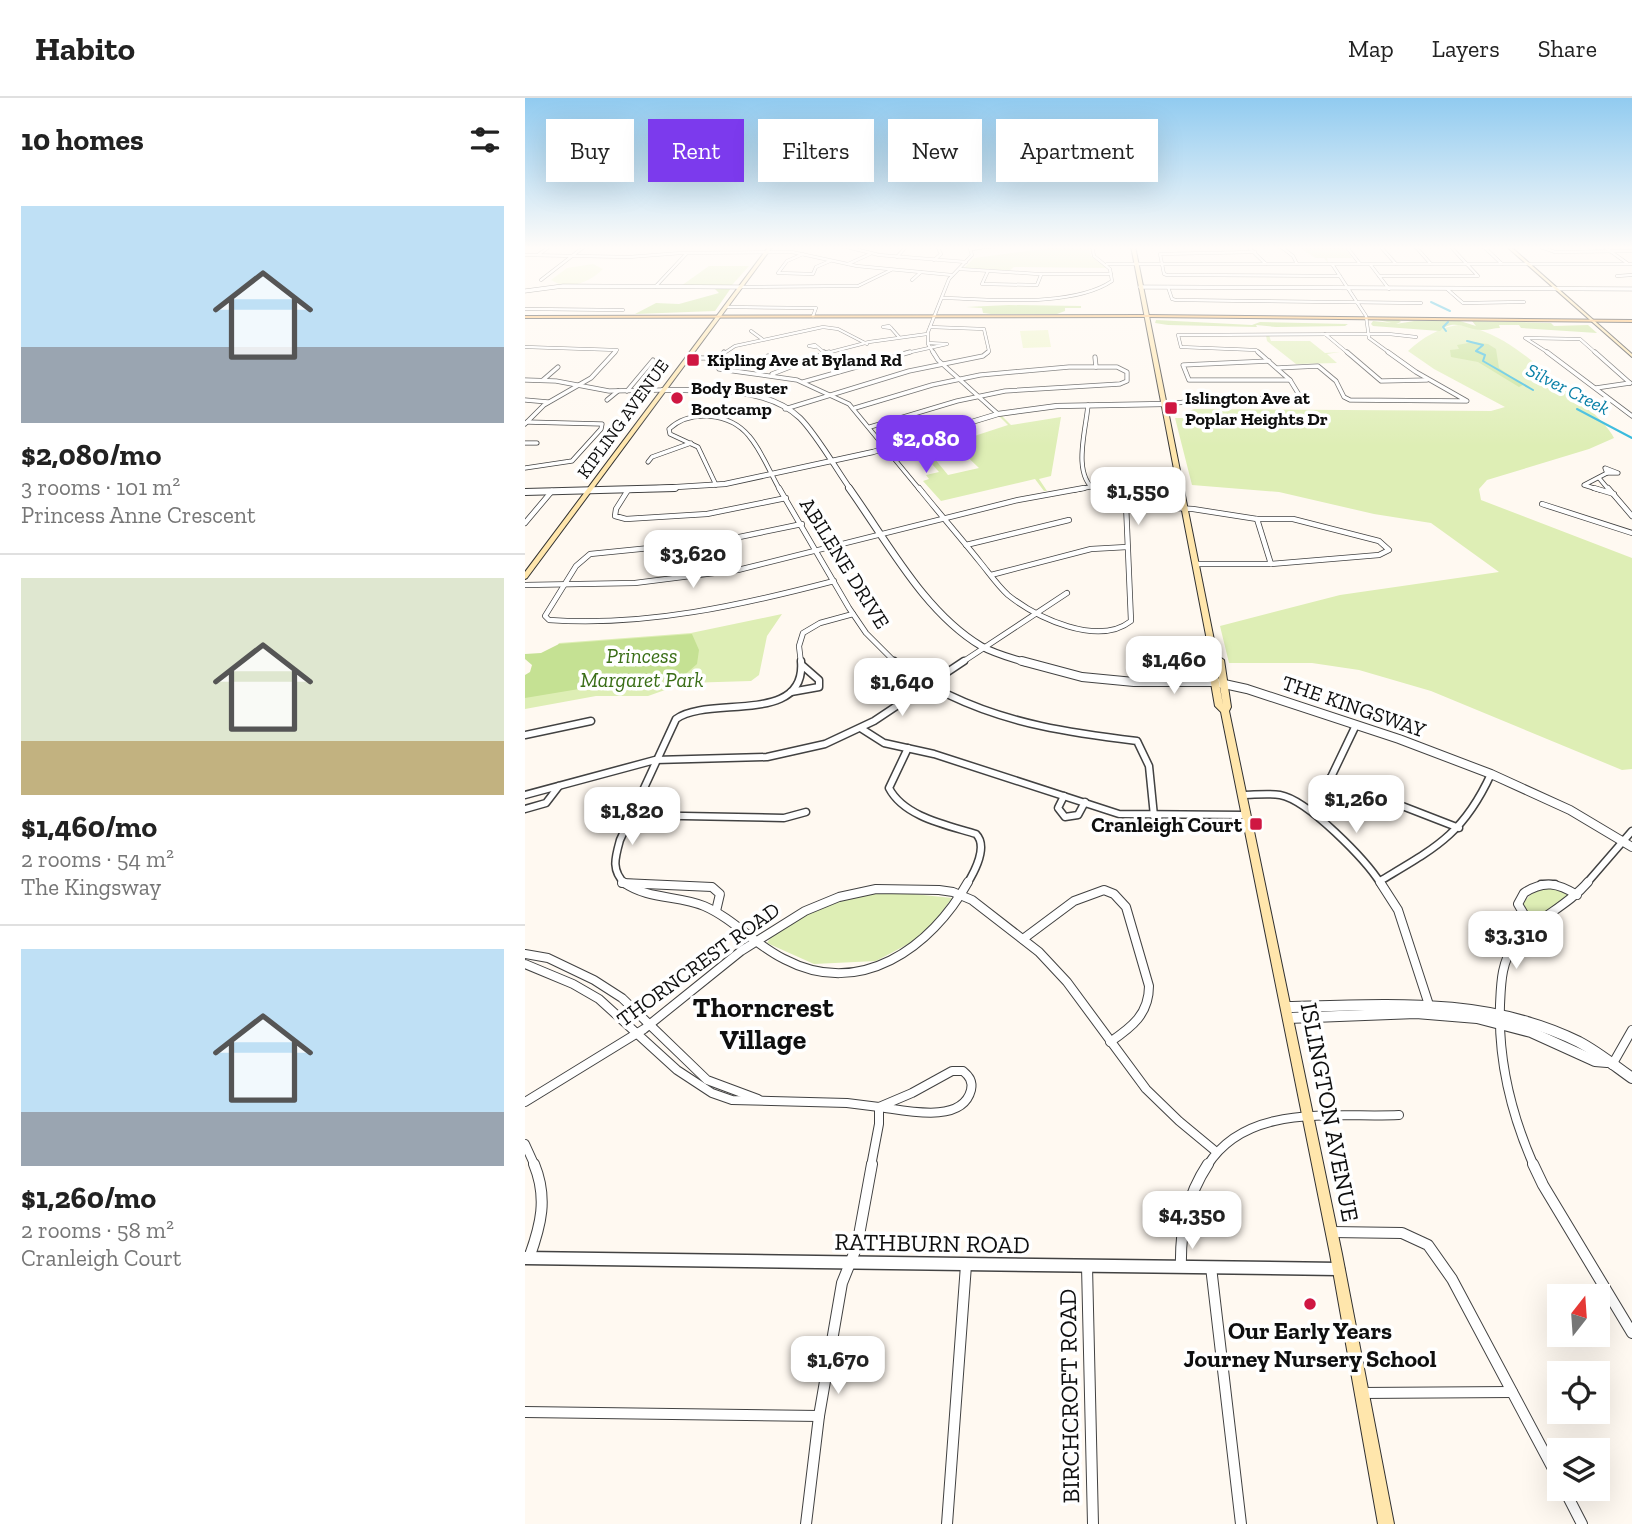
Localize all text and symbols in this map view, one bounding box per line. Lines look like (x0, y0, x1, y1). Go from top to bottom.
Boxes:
text: Habito (35, 29, 135, 68)
text: Map (1348, 34, 1394, 63)
text: Layers (1432, 34, 1500, 63)
text: Share (1538, 34, 1597, 63)
chip: Buy (546, 119, 634, 182)
chip: Rent (648, 119, 744, 182)
chip: Filters (758, 119, 874, 182)
chip: New (888, 119, 982, 182)
chip: Apartment (996, 119, 1158, 182)
icon: filters (466, 121, 504, 159)
text: 10 homes (21, 122, 144, 158)
icon: home (200, 252, 326, 378)
place label: Kipling Ave at Byland Rd (707, 349, 903, 371)
marker: Kipling Ave at Byland Rd (685, 352, 701, 368)
street label: KIPLING AVENUE (572, 355, 674, 483)
water label: Silver Creek (1523, 358, 1613, 420)
place label: Body Buster Bootcamp (691, 377, 788, 420)
place label: Islington Ave at Poplar Heights Dr (1185, 387, 1328, 430)
marker: Body Buster Bootcamp (669, 390, 685, 406)
marker: Islington Ave at Poplar Heights Dr (1163, 400, 1179, 416)
pin: $2,080 (869, 416, 983, 475)
text: $2,080 (892, 424, 960, 452)
text: $2,080/mo (21, 437, 161, 473)
pin: $1,550 (1081, 468, 1195, 527)
text: 3 rooms · 101 m² (21, 473, 180, 501)
text: $1,550 (1107, 476, 1169, 504)
street label: ABILENE DRIVE (795, 493, 895, 633)
text: Princess Anne Crescent (21, 501, 255, 529)
pin: $3,620 (636, 531, 750, 590)
text: $3,620 (660, 539, 726, 567)
icon: home (200, 624, 326, 750)
pin: $1,460 (1117, 636, 1231, 696)
park label: Princess Margaret Park (580, 643, 704, 692)
text: $1,460 (1142, 645, 1206, 673)
pin: $1,640 (845, 658, 959, 718)
text: $1,640 (870, 667, 934, 695)
street label: THE KINGSWAY (1279, 670, 1429, 742)
pin: $1,260 (1299, 776, 1413, 835)
text: $1,260 (1324, 784, 1388, 812)
pin: $1,820 (575, 788, 689, 847)
text: $1,820 (600, 796, 664, 824)
text: $1,460/mo (21, 809, 157, 845)
place label: Cranleigh Court (1091, 812, 1243, 837)
marker: Cranleigh Court (1248, 816, 1264, 832)
text: 2 rooms · 54 m² (21, 845, 174, 873)
text: The Kingsway (21, 873, 161, 901)
street label: THORNCREST ROAD (612, 897, 784, 1031)
pin: $3,310 (1459, 912, 1573, 971)
text: $3,310 (1484, 920, 1548, 948)
district label: Thorncrest Village (692, 991, 834, 1056)
icon: home (200, 995, 326, 1121)
street label: ISLINGTON AVENUE (1295, 1000, 1365, 1224)
text: $1,260/mo (21, 1180, 156, 1216)
pin: $4,350 (1135, 1192, 1249, 1251)
text: $4,350 (1158, 1200, 1226, 1228)
text: 2 rooms · 58 m² (21, 1216, 174, 1244)
street label: RATHBURN ROAD (834, 1227, 1030, 1259)
text: Cranleigh Court (21, 1244, 181, 1272)
north arrow (1547, 1284, 1610, 1348)
map controls (1547, 1284, 1610, 1501)
street label: BIRCHCROFT ROAD (1053, 1288, 1085, 1504)
marker: Our Early Years Journey Nursery School (1302, 1296, 1318, 1312)
place label: Our Early Years Journey Nursery School (1184, 1316, 1437, 1373)
pin: $1,670 (781, 1336, 895, 1396)
text: $1,670 (807, 1345, 869, 1373)
button: locate (1547, 1361, 1610, 1424)
button: layers (1547, 1438, 1610, 1501)

